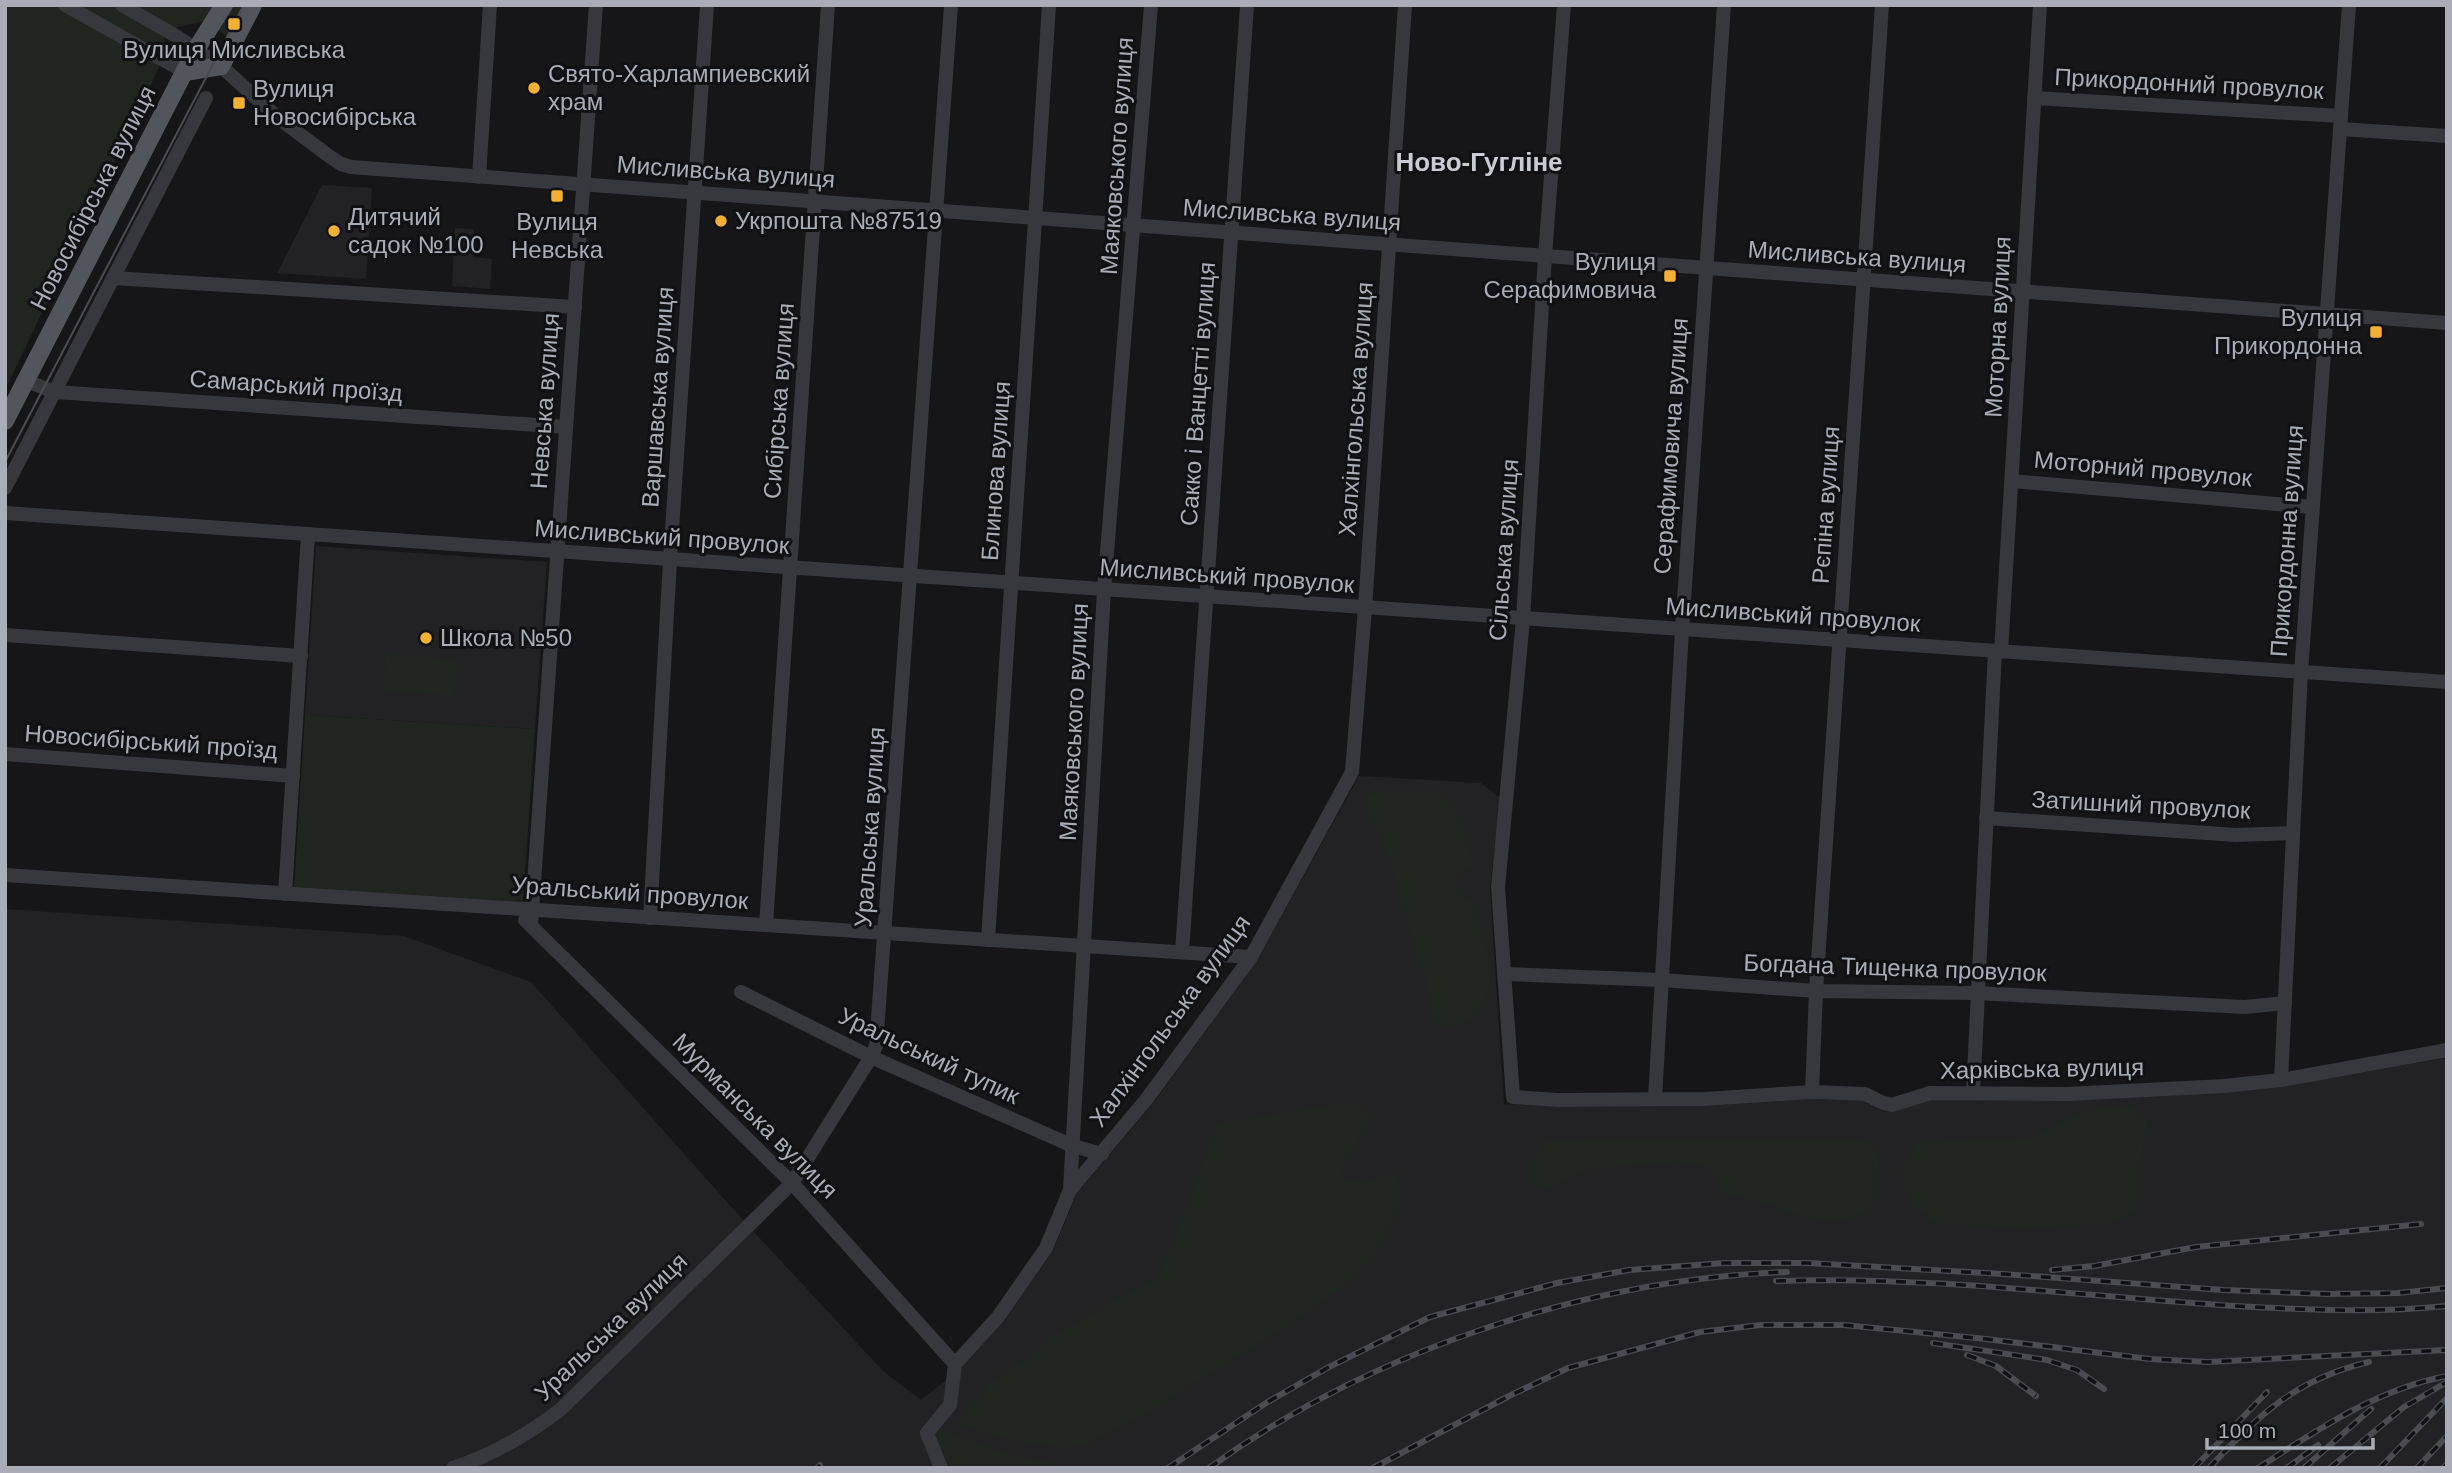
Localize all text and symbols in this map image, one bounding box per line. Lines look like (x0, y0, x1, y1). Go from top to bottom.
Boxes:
marker: Вулиця Мисливська (226, 16, 242, 32)
place label: Вулиця Мисливська (123, 36, 346, 63)
street label: Маяковського вулиця (1095, 36, 1138, 276)
place label: Свято-Харлампиевский храм (548, 60, 810, 115)
street label: Прикордонний провулок (2054, 63, 2325, 104)
place label: Вулиця Новосибірська (253, 75, 417, 130)
marker: Свято-Харлампиевский храм (526, 80, 542, 96)
street label: Новосибірська вулиця (24, 81, 161, 314)
marker: Вулиця Новосибірська (231, 95, 247, 111)
district label: Ново-Гугліне (1395, 147, 1563, 177)
street label: Мисливська вулиця (616, 150, 836, 193)
marker: Вулиця Невська (549, 188, 565, 204)
street label: Мисливська вулиця (1182, 193, 1402, 236)
place label: Дитячий садок №100 (348, 203, 484, 258)
place label: Укрпошта №87519 (735, 207, 942, 234)
place label: Вулиця Невська (511, 208, 604, 263)
marker: Укрпошта №87519 (713, 213, 729, 229)
marker: Дитячий садок №100 (326, 223, 342, 239)
street label: Мисливська вулиця (1747, 235, 1967, 278)
street label: Моторна вулиця (1979, 236, 2016, 418)
place label: Вулиця Серафимовича (1484, 248, 1657, 303)
street label: Сакко і Ванцетті вулиця (1175, 261, 1220, 527)
marker: Вулиця Серафимовича (1662, 268, 1678, 284)
street label: Халхінгольська вулиця (1333, 281, 1378, 537)
street label: Варшавська вулиця (636, 286, 679, 508)
street label: Сибірська вулиця (758, 302, 799, 500)
place label: Вулиця Прикордонна (2214, 304, 2363, 359)
street label: Невська вулиця (525, 312, 564, 490)
street label: Серафимовича вулиця (1648, 317, 1693, 575)
marker: Вулиця Прикордонна (2368, 324, 2384, 340)
street label: Самарський проїзд (189, 365, 403, 406)
street label: Блинова вулиця (976, 380, 1015, 562)
street label: Прикордонна вулиця (2265, 424, 2308, 658)
street label: Рєпіна вулиця (1807, 425, 1844, 585)
street label: Моторний провулок (2033, 446, 2254, 492)
street label: Сільська вулиця (1484, 458, 1523, 642)
street label: Мисливський провулок (534, 514, 791, 559)
street label: Мисливський провулок (1099, 553, 1356, 598)
street label: Мисливський провулок (1665, 592, 1922, 637)
street label: Маяковського вулиця (1054, 602, 1093, 841)
place label: Школа №50 (440, 624, 572, 651)
marker: Школа №50 (418, 630, 434, 646)
street label: Новосибірський проїзд (24, 719, 279, 764)
street label: Уральська вулиця (849, 726, 890, 928)
street label: Затишний провулок (2031, 785, 2252, 824)
street label: Уральський провулок (511, 871, 750, 914)
street label: Халхінгольська вулиця (1084, 910, 1255, 1132)
street label: Богдана Тищенка провулок (1743, 949, 2047, 986)
street label: Уральський тупик (835, 1002, 1024, 1109)
street label: Мурманська вулиця (667, 1028, 843, 1204)
street label: Харківська вулиця (1940, 1053, 2144, 1084)
street label: Уральська вулиця (529, 1247, 692, 1406)
scale bar (2207, 1406, 2373, 1450)
text: 100 m (2218, 1419, 2276, 1442)

